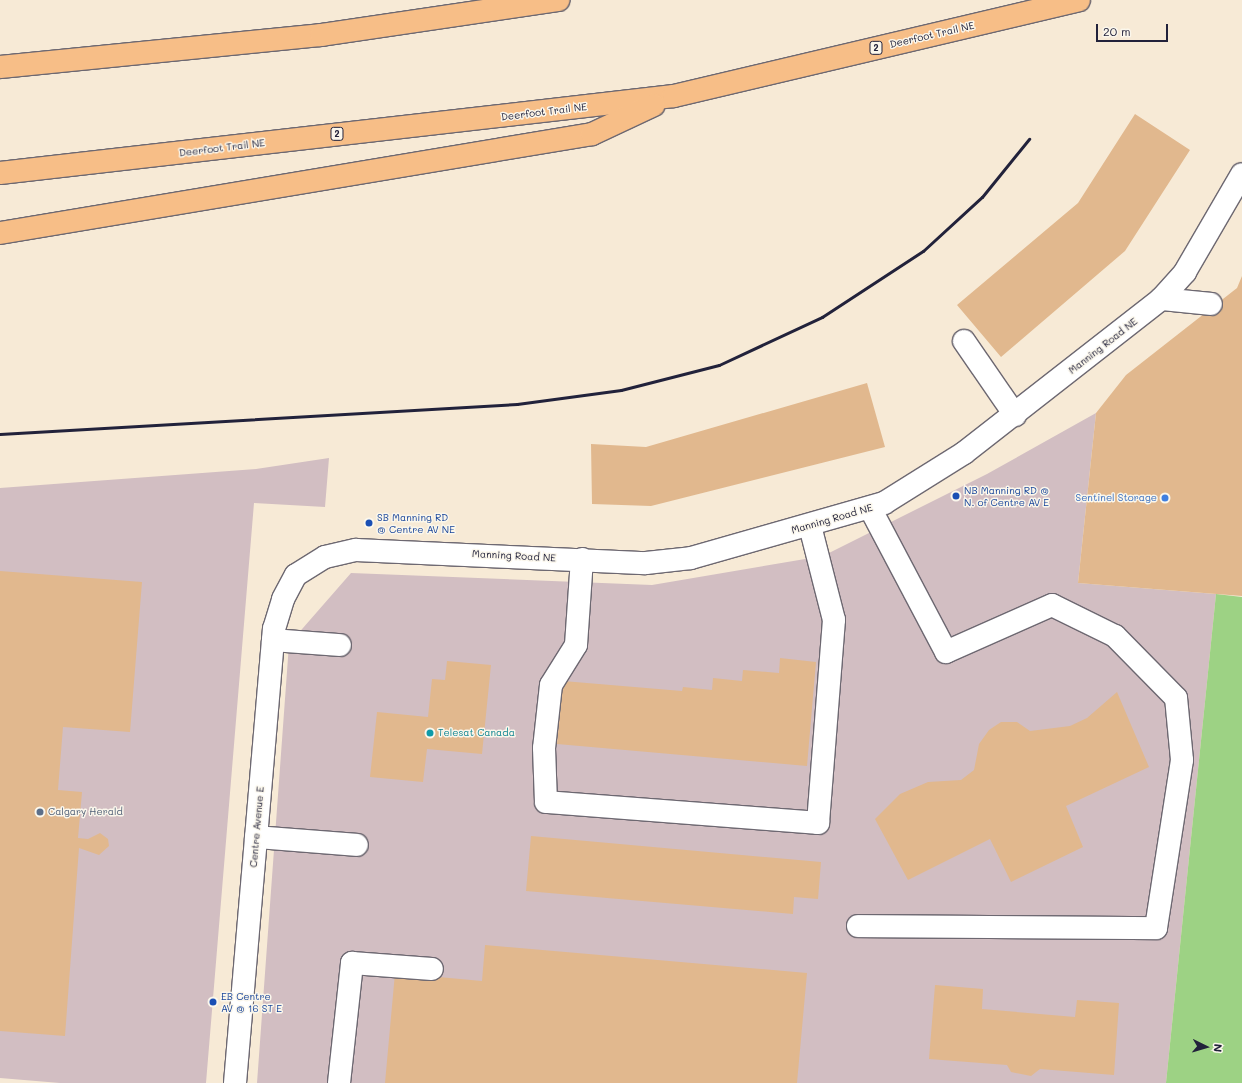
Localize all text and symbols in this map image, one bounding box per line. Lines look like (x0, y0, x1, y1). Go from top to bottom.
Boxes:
scale bar (1098, 16, 1170, 42)
street label: Deerfoot Trail NE (889, 19, 975, 51)
text: 20 m (1103, 23, 1131, 39)
road number: 2 (869, 41, 883, 55)
street label: Deerfoot Trail NE (500, 101, 588, 123)
road number: 2 (330, 127, 344, 141)
street label: Deerfoot Trail NE (178, 137, 266, 159)
street label: Manning Road NE (1066, 315, 1140, 377)
place label: NB Manning RD @ N. of Centre AV E (964, 484, 1049, 508)
marker: NB Manning RD @ N. of Centre AV E (951, 491, 961, 501)
place label: Sentinel Storage (1076, 492, 1157, 504)
marker: Sentinel Storage (1160, 493, 1170, 503)
street label: Manning Road NE (790, 502, 874, 536)
place label: SB Manning RD @ Centre AV NE (377, 511, 455, 534)
marker: SB Manning RD @ Centre AV NE (364, 518, 374, 528)
street label: Manning Road NE (472, 548, 556, 564)
place label: Telesat Canada (438, 727, 515, 739)
marker: Telesat Canada (425, 728, 435, 738)
street label: Centre Avenue E (247, 786, 267, 868)
place label: Calgary Herald (48, 806, 123, 818)
marker: Calgary Herald (35, 807, 45, 817)
place label: EB Centre AV @ 16 ST E (221, 990, 282, 1014)
marker: EB Centre AV @ 16 ST E (208, 997, 218, 1007)
north arrow (1186, 1027, 1226, 1067)
text: N (1211, 1043, 1226, 1053)

